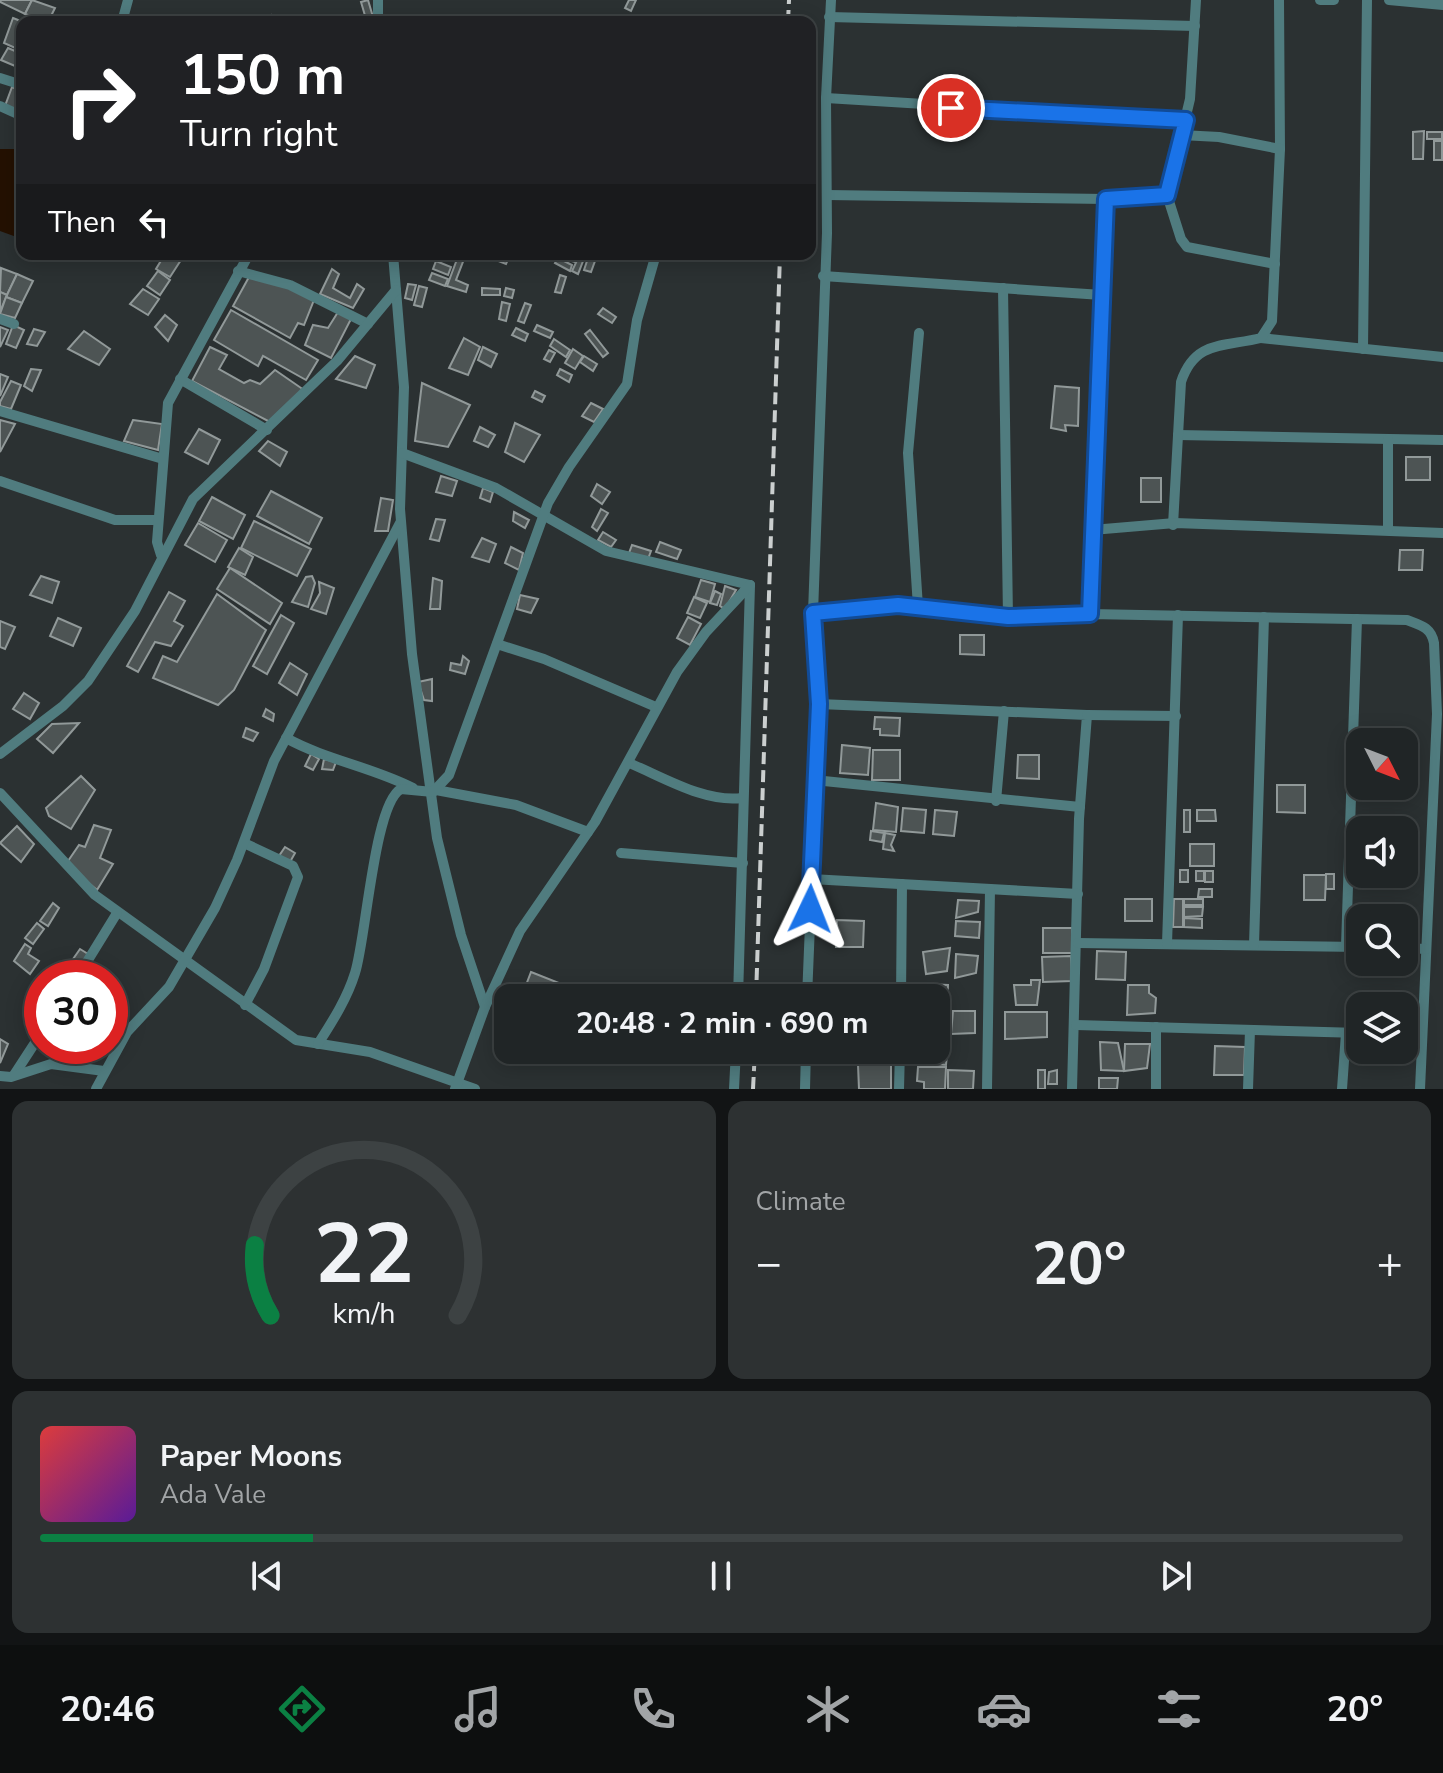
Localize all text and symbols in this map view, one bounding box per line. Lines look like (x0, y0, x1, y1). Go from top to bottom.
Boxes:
text: 150 m (180, 37, 345, 114)
icon: right (48, 48, 152, 152)
pin (917, 74, 985, 142)
icon: arrive (929, 86, 973, 130)
text: Turn right (180, 110, 337, 159)
icon: left (132, 200, 176, 244)
text: Then (48, 202, 116, 243)
north arrow (1346, 728, 1418, 800)
map controls (1346, 728, 1418, 1064)
button: sound (1346, 816, 1418, 888)
position arrow (768, 867, 852, 951)
button: search (1346, 904, 1418, 976)
speed limit sign: 30 (24, 960, 128, 1064)
button: layers (1346, 992, 1418, 1064)
text: 20:48 · 2 min · 690 m (576, 1003, 868, 1044)
text: Climate (756, 1184, 846, 1219)
text: 22 (314, 1198, 414, 1311)
text: 20° (1032, 1223, 1127, 1305)
text: − (756, 1234, 782, 1294)
text: + (1377, 1234, 1403, 1294)
text: km/h (332, 1294, 395, 1333)
text: Paper Moons (160, 1436, 342, 1477)
text: Ada Vale (160, 1477, 266, 1512)
icon: previous (245, 1554, 289, 1598)
icon: pause (699, 1554, 743, 1598)
icon: next (1154, 1554, 1198, 1598)
icon: directions (274, 1681, 330, 1737)
icon: music (450, 1681, 506, 1737)
icon: phone (625, 1681, 681, 1737)
icon: climate (800, 1681, 856, 1737)
icon: car (976, 1681, 1032, 1737)
icon: filters (1151, 1681, 1207, 1737)
text: 20:46 (60, 1685, 155, 1734)
text: 20° (1326, 1685, 1383, 1734)

